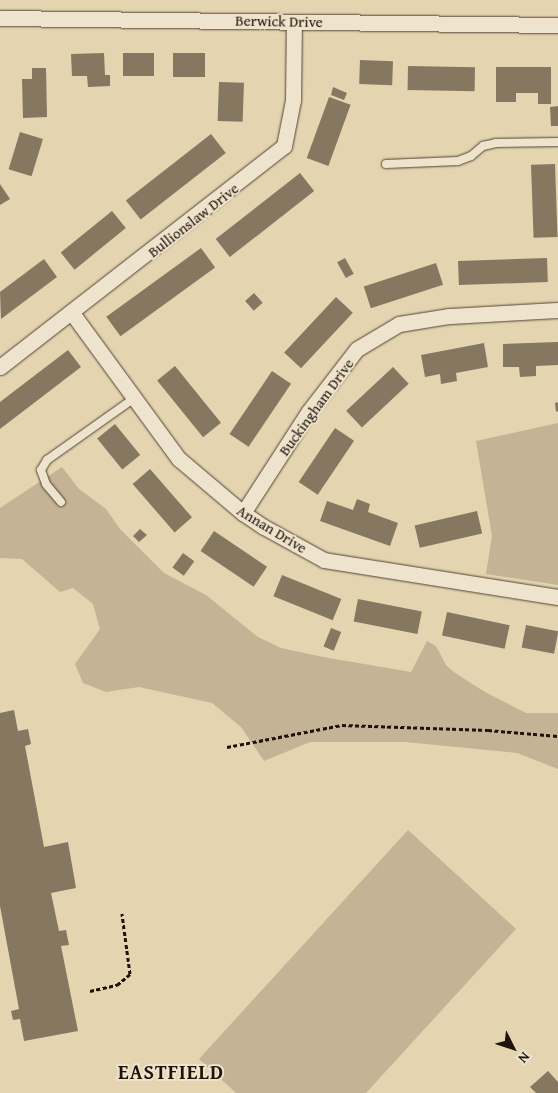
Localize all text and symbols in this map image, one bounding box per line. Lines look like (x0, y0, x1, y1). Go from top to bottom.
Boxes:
street label: Berwick Drive (235, 11, 323, 31)
street label: Bullionslaw Drive (144, 179, 242, 261)
street label: Buckingham Drive (275, 355, 357, 459)
street label: Annan Drive (234, 501, 310, 557)
north arrow (488, 1023, 538, 1073)
text: N (514, 1048, 535, 1068)
district label: EASTFIELD (117, 1059, 225, 1083)

